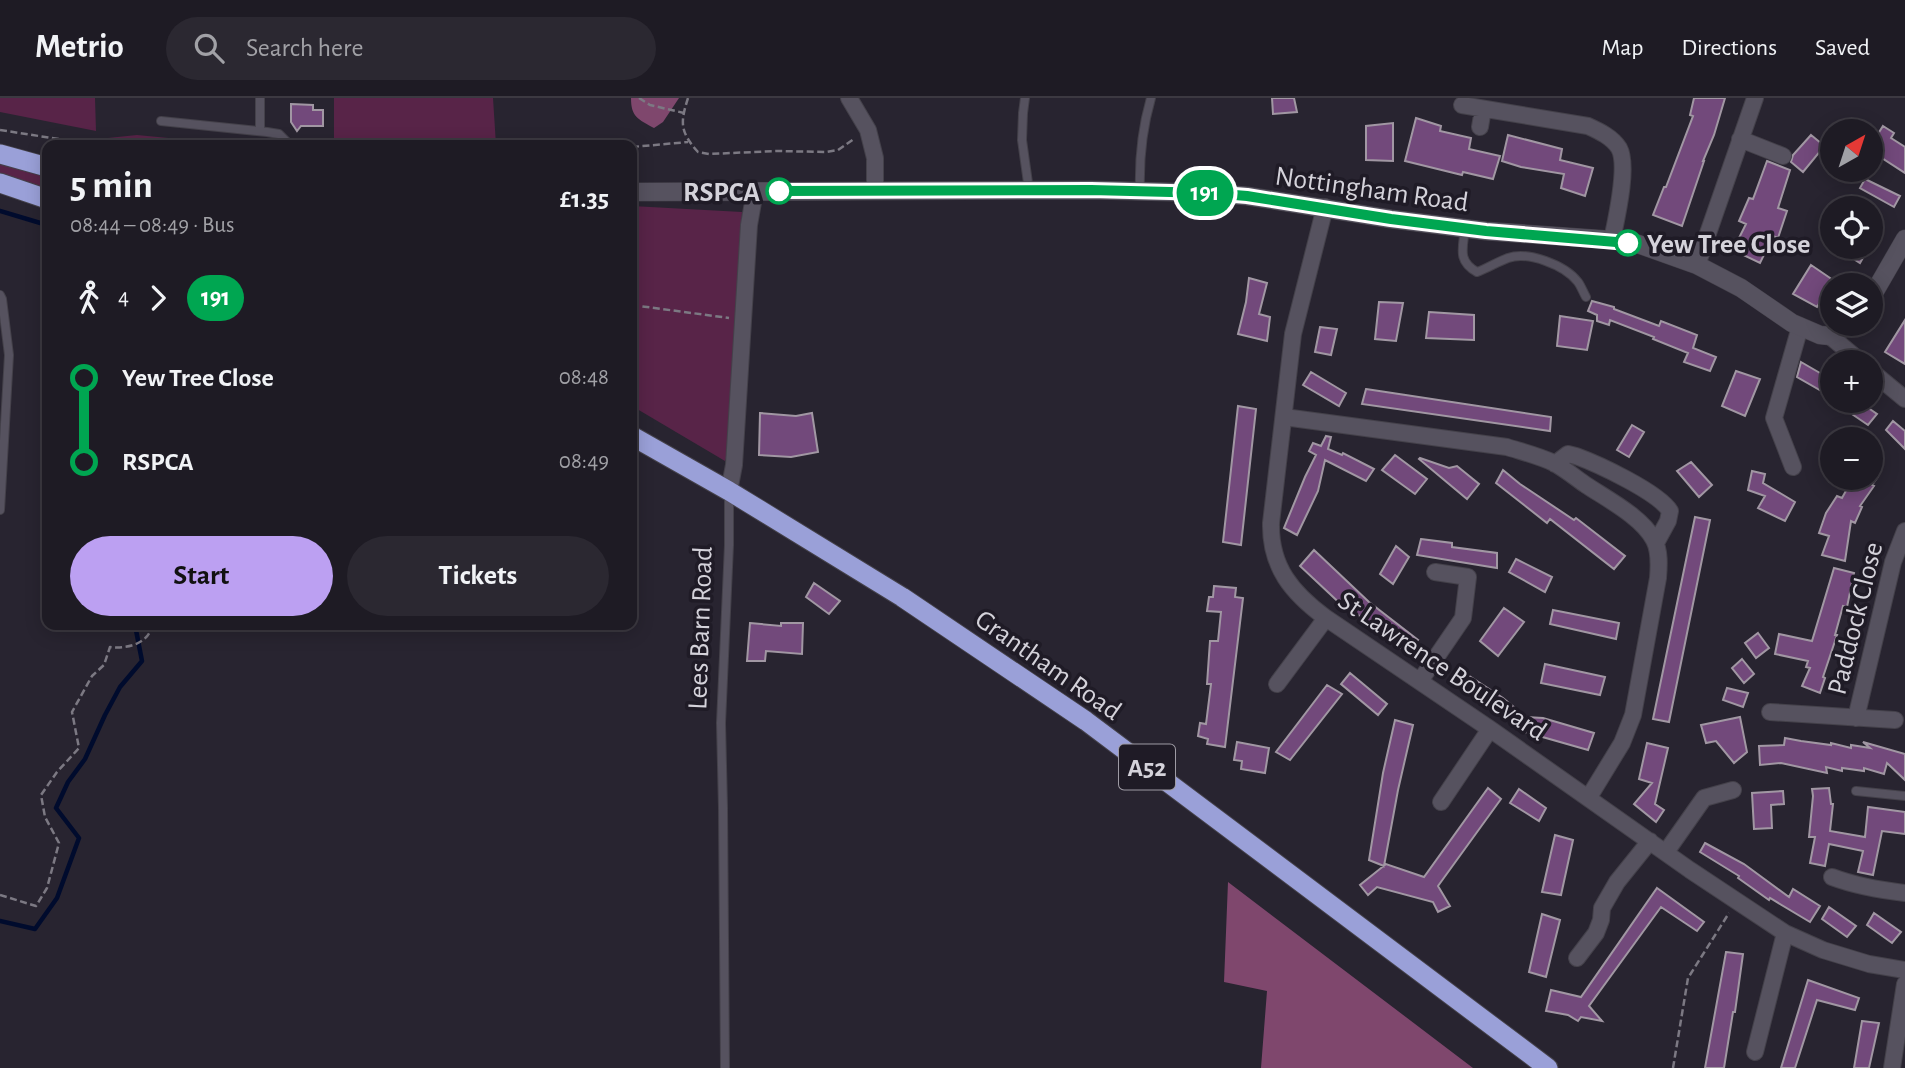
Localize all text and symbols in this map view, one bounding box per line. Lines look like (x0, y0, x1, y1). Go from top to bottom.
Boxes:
search box (166, 17, 656, 80)
icon: search (190, 29, 228, 67)
text: Metrio (35, 31, 124, 64)
text: Search here (246, 35, 363, 61)
text: Map (1601, 36, 1643, 60)
text: Directions (1681, 36, 1777, 60)
text: Saved (1815, 36, 1870, 60)
north arrow (1820, 119, 1883, 182)
map controls (1820, 119, 1883, 490)
street label: Nottingham Road (1273, 163, 1470, 217)
text: 5 min (70, 167, 153, 205)
line badge: 191 (1165, 170, 1245, 216)
marker: RSPCA (766, 178, 792, 204)
place label: RSPCA (683, 179, 760, 207)
text: 191 (1191, 181, 1219, 205)
text: £1.35 (560, 186, 609, 212)
button: locate (1820, 196, 1883, 259)
text: 08:44 – 08:49 · Bus (70, 214, 235, 237)
marker: Yew Tree Close (1615, 230, 1641, 256)
place label: Yew Tree Close (1647, 231, 1810, 259)
button: layers (1820, 273, 1883, 336)
icon: walk (70, 279, 108, 317)
icon: forward (139, 279, 177, 317)
text: 4 (118, 286, 129, 309)
text: 191 (201, 286, 230, 310)
button: + (1820, 350, 1883, 413)
text: Yew Tree Close (122, 365, 274, 391)
text: 08:48 (559, 366, 609, 389)
button: − (1820, 427, 1883, 490)
text: RSPCA (122, 449, 194, 475)
text: 08:49 (559, 450, 609, 473)
button: Start (70, 536, 333, 616)
button: Tickets (347, 536, 609, 616)
street label: Paddock Close (1823, 539, 1888, 698)
street label: Lees Barn Road (684, 546, 718, 710)
street label: St Lawrence Boulevard (1333, 587, 1551, 747)
street label: Grantham Road (970, 605, 1126, 726)
road number: A52 (1119, 744, 1175, 790)

